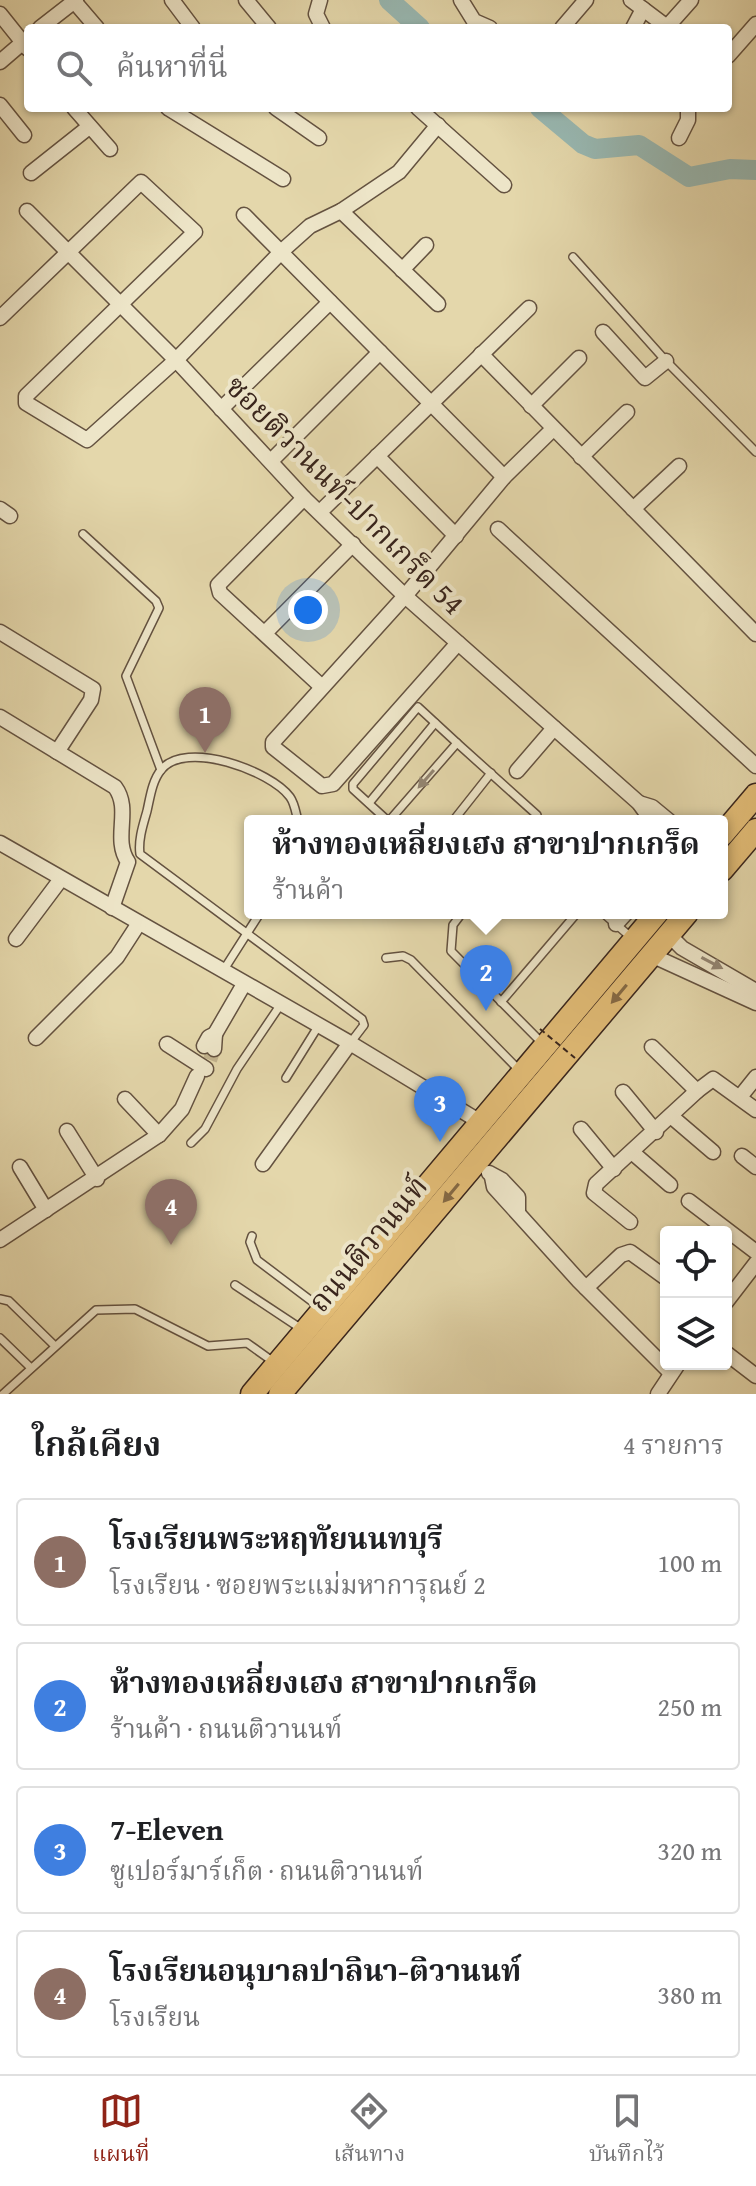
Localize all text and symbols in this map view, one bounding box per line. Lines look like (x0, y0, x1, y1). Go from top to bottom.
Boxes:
search box (24, 24, 732, 112)
text: ค้นหาที่นี่ (116, 44, 228, 88)
icon: search (52, 46, 96, 90)
street label: ซอยติวานนท์-ปากเกร็ด 54 (216, 365, 475, 624)
your location (288, 590, 328, 630)
pin: 1 (179, 687, 231, 753)
one-way arrow (417, 769, 435, 788)
popup (244, 815, 728, 919)
text: ห้างทองเหลี่ยงเฮง สาขาปากเกร็ด (272, 821, 700, 865)
text: ร้านค้า (272, 870, 344, 909)
pin: 2 (460, 945, 512, 1011)
one-way arrow (701, 956, 723, 970)
one-way arrow (611, 984, 628, 1004)
pin: 3 (414, 1076, 466, 1142)
street label: ถนนติวานนท์ (297, 1165, 438, 1321)
pin: 4 (145, 1179, 197, 1245)
one-way arrow (443, 1182, 460, 1202)
map controls (660, 1226, 732, 1370)
button: locate (660, 1226, 732, 1298)
button: layers (660, 1298, 732, 1370)
text: ใกล้เคียง (32, 1419, 161, 1468)
text: 4 รายการ (623, 1425, 724, 1464)
text: โรงเรียนพระหฤทัยนนทบุรี (110, 1516, 443, 1560)
text: 1 (53, 1543, 67, 1582)
text: 100 m (657, 1543, 722, 1582)
text: โรงเรียน · ซอยพระแม่มหาการุณย์ 2 (110, 1565, 486, 1604)
text: ห้างทองเหลี่ยงเฮง สาขาปากเกร็ด (110, 1660, 538, 1704)
text: 2 (53, 1687, 67, 1726)
text: 250 m (657, 1687, 722, 1726)
text: ร้านค้า · ถนนติวานนท์ (110, 1709, 342, 1748)
text: 7-Eleven (110, 1807, 224, 1851)
text: 3 (53, 1831, 67, 1870)
text: 320 m (657, 1831, 722, 1870)
text: ซูเปอร์มาร์เก็ต · ถนนติวานนท์ (110, 1851, 423, 1890)
text: โรงเรียนอนุบาลปาลินา-ติวานนท์ (110, 1948, 521, 1992)
text: 4 (53, 1975, 67, 2014)
text: 380 m (657, 1975, 722, 2014)
text: โรงเรียน (110, 1997, 200, 2036)
tab: แผนที่ (92, 2089, 150, 2173)
tab: เส้นทาง (334, 2089, 405, 2173)
tab: บันทึกไว้ (589, 2089, 664, 2173)

